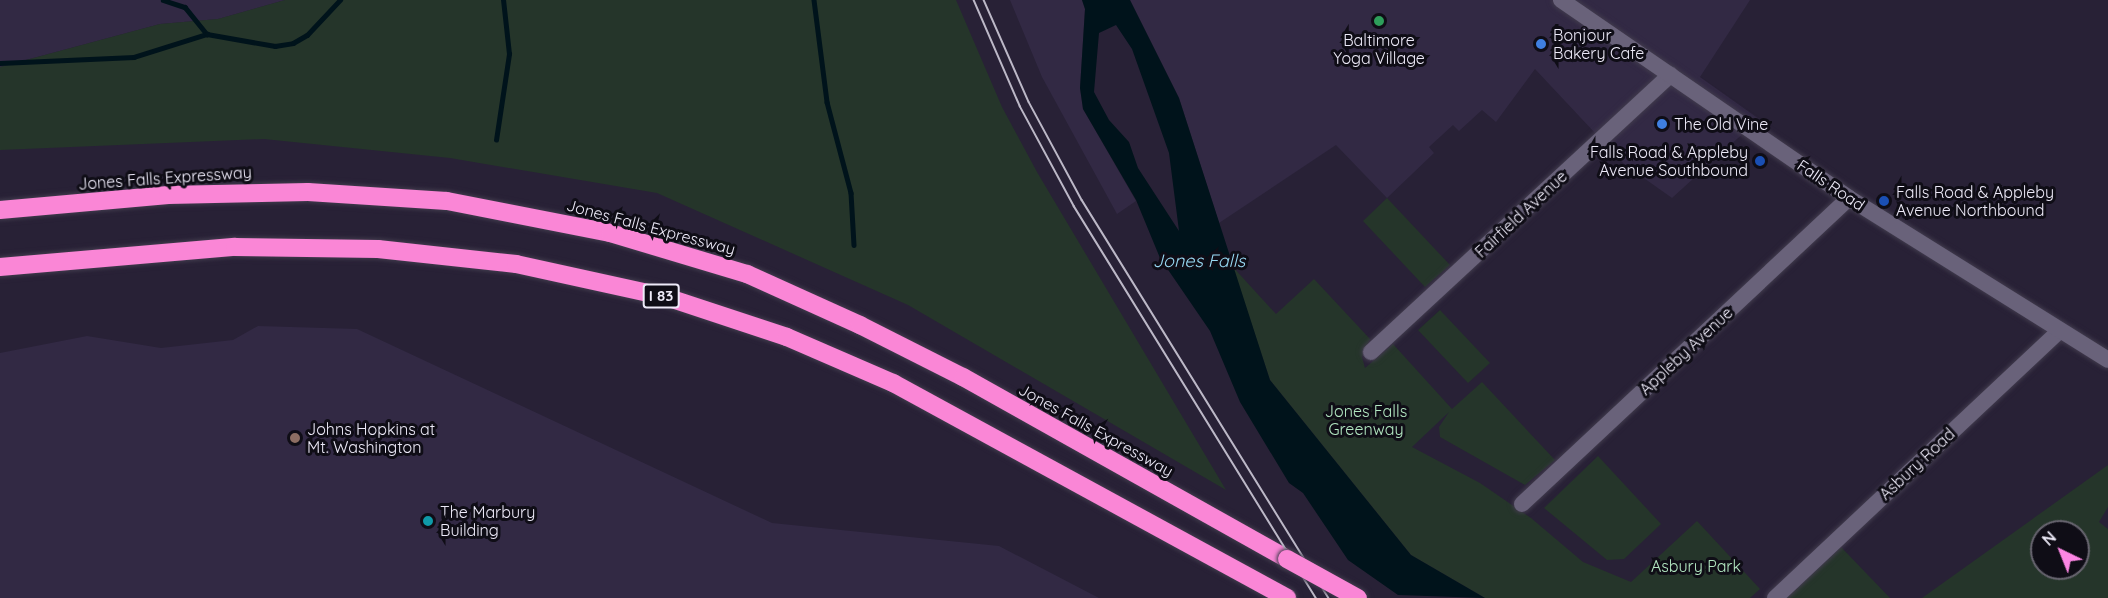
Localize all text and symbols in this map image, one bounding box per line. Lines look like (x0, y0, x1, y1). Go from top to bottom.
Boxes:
marker: Baltimore Yoga Village (1372, 14, 1386, 28)
place label: Bonjour Bakery Cafe (1553, 25, 1644, 63)
place label: Baltimore Yoga Village (1333, 30, 1425, 68)
marker: Bonjour Bakery Cafe (1534, 37, 1548, 51)
place label: The Old Vine (1674, 114, 1768, 134)
marker: The Old Vine (1655, 117, 1669, 131)
place label: Falls Road & Appleby Avenue Southbound (1590, 142, 1748, 180)
marker: Falls Road & Appleby Avenue Southbound (1753, 154, 1767, 168)
street label: Falls Road (1794, 155, 1868, 215)
street label: Jones Falls Expressway (78, 162, 252, 194)
street label: Fairfield Avenue (1471, 167, 1571, 261)
place label: Falls Road & Appleby Avenue Northbound (1896, 182, 2054, 220)
marker: Falls Road & Appleby Avenue Northbound (1877, 194, 1891, 208)
street label: Jones Falls Expressway (565, 195, 737, 259)
water label: Jones Falls (1153, 250, 1245, 272)
road number: I 83 (642, 284, 680, 308)
street label: Appleby Avenue (1636, 303, 1736, 399)
street label: Jones Falls Expressway (1015, 379, 1177, 481)
park label: Jones Falls Greenway (1325, 401, 1407, 439)
place label: Johns Hopkins at Mt. Washington (307, 419, 435, 457)
street label: Asbury Road (1875, 424, 1959, 504)
marker: Johns Hopkins at Mt. Washington (288, 431, 302, 445)
place label: The Marbury Building (440, 502, 535, 540)
marker: The Marbury Building (421, 514, 435, 528)
north arrow (2030, 520, 2090, 580)
text: N (2038, 527, 2060, 550)
park label: Asbury Park (1651, 556, 1741, 576)

